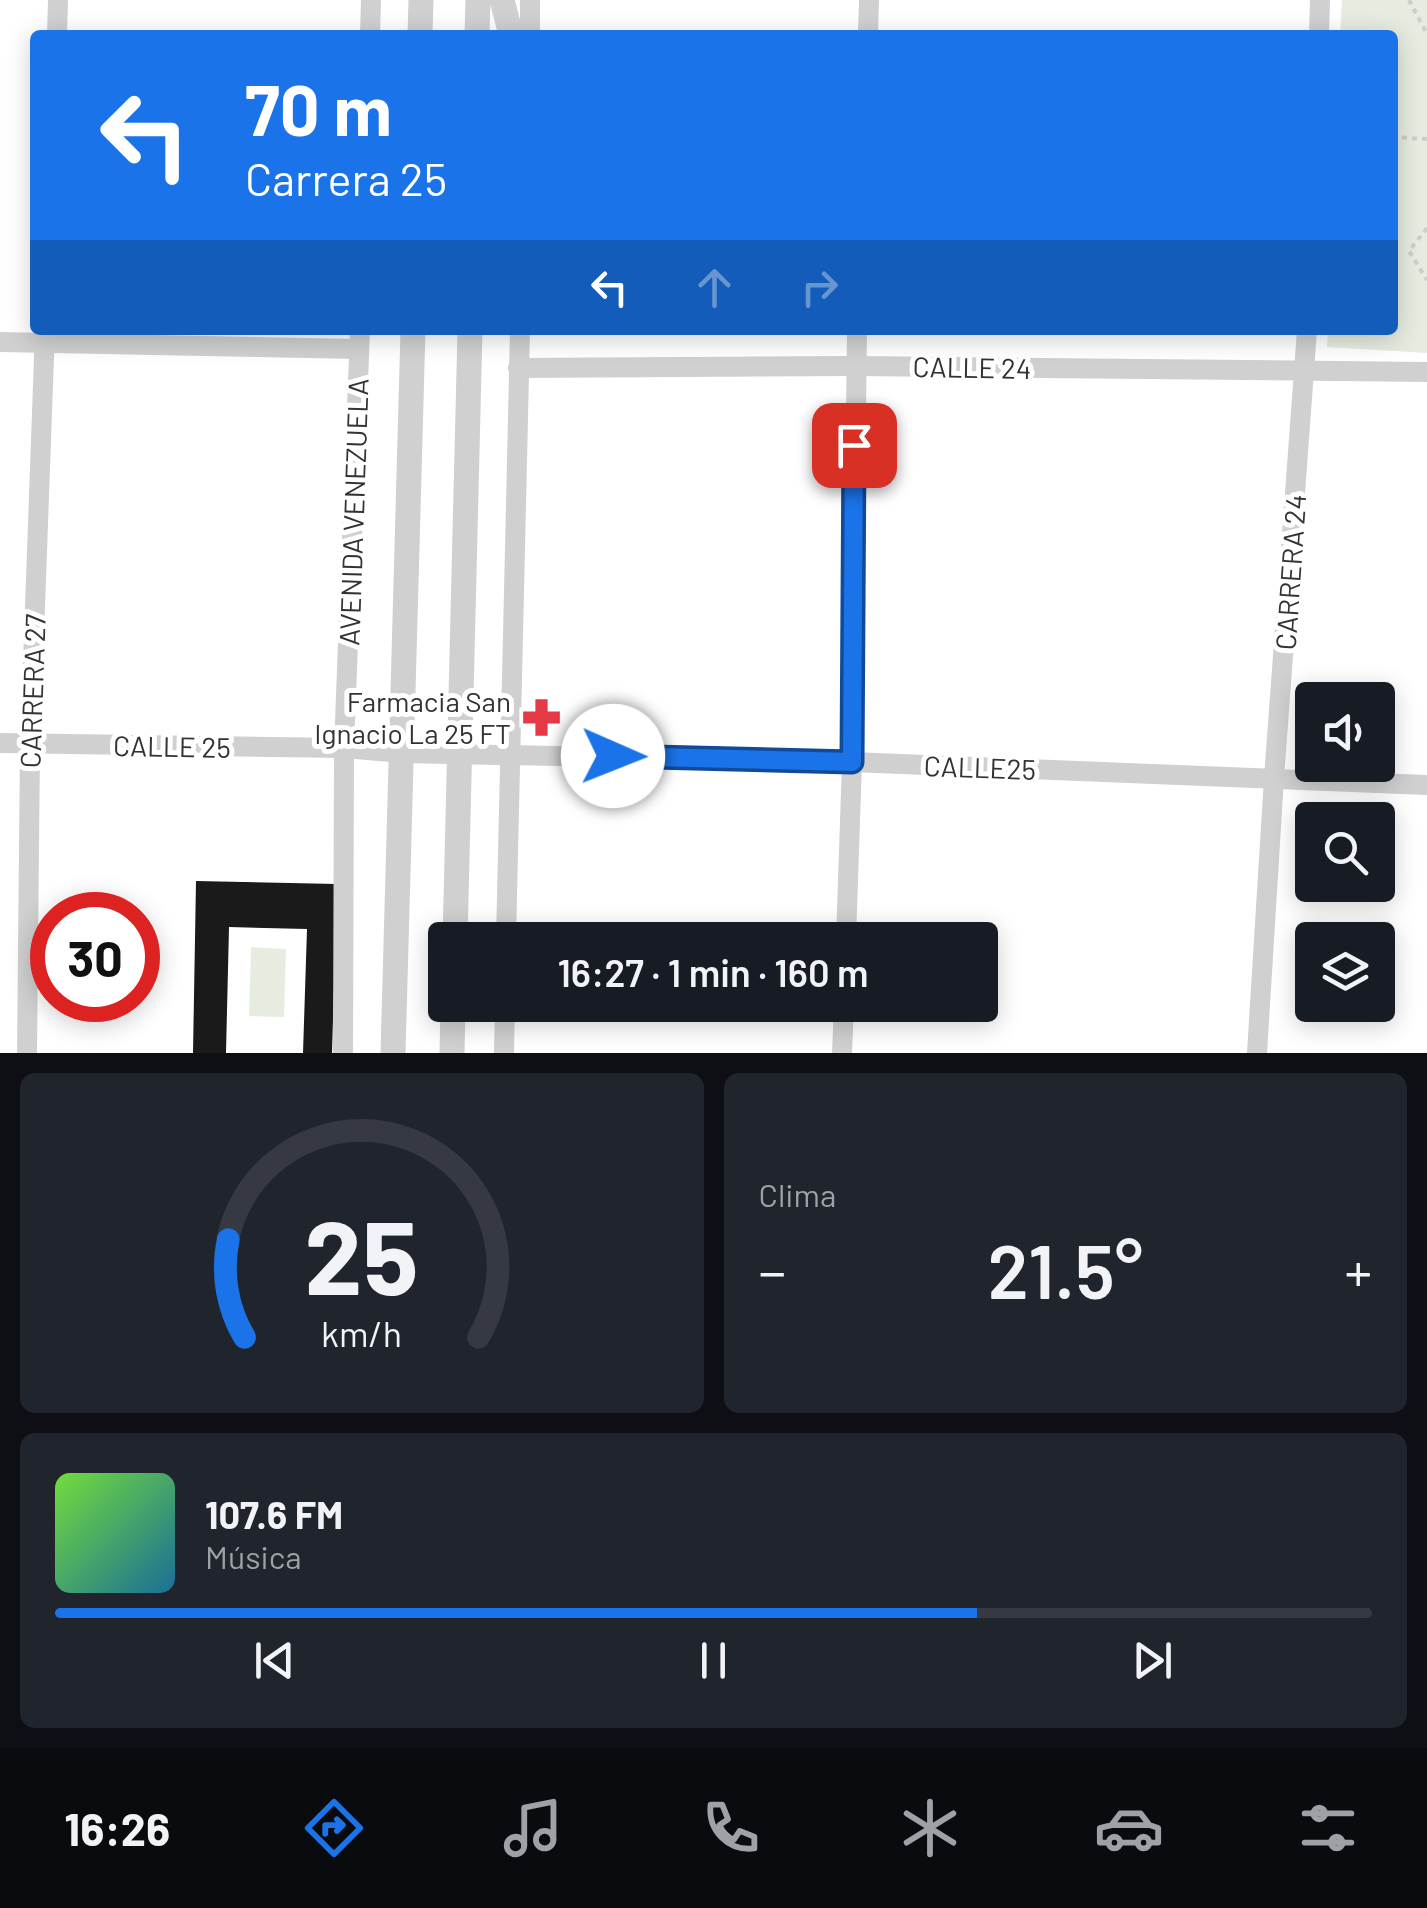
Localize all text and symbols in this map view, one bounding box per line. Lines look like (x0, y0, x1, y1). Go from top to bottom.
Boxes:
text: 70 m (245, 66, 392, 150)
icon: left (80, 70, 210, 200)
text: Carrera 25 (245, 151, 447, 205)
icon: left (582, 260, 637, 315)
icon: ahead (687, 260, 742, 315)
icon: right (792, 260, 847, 315)
street label: CALLE 24 (912, 349, 1032, 385)
street label: AVENIDA VENEZUELA (331, 378, 375, 646)
pin (812, 403, 897, 488)
icon: arrive (827, 418, 882, 473)
street label: CARRERA 24 (1268, 493, 1312, 651)
street label: CARRERA 27 (12, 613, 52, 769)
map controls (1295, 682, 1395, 1022)
button: sound (1295, 682, 1395, 782)
place label: Farmacia San Ignacio La 25 FT (314, 684, 511, 750)
pharmacy icon: Farmacia San Ignacio La 25 FT (520, 696, 562, 738)
position arrow (561, 704, 665, 808)
street label: CALLE 25 (113, 728, 231, 764)
street label: CALLE25 (923, 748, 1037, 786)
button: search (1295, 802, 1395, 902)
speed limit sign: 30 (30, 892, 160, 1022)
button: layers (1295, 922, 1395, 1022)
text: 16:27 · 1 min · 160 m (557, 949, 869, 995)
text: Clima (759, 1175, 836, 1213)
text: 25 (305, 1191, 419, 1316)
text: 21.5° (987, 1224, 1143, 1314)
text: − (759, 1237, 786, 1303)
text: + (1344, 1237, 1372, 1303)
text: km/h (321, 1311, 402, 1354)
text: 107.6 FM (205, 1491, 343, 1537)
text: Música (205, 1537, 302, 1575)
icon: previous (247, 1633, 302, 1688)
icon: pause (686, 1633, 741, 1688)
icon: next (1125, 1633, 1180, 1688)
icon: directions (299, 1793, 369, 1863)
icon: music (498, 1793, 568, 1863)
icon: phone (696, 1793, 766, 1863)
icon: climate (895, 1793, 965, 1863)
icon: car (1094, 1793, 1164, 1863)
icon: filters (1293, 1793, 1363, 1863)
text: 16:26 (64, 1801, 170, 1855)

